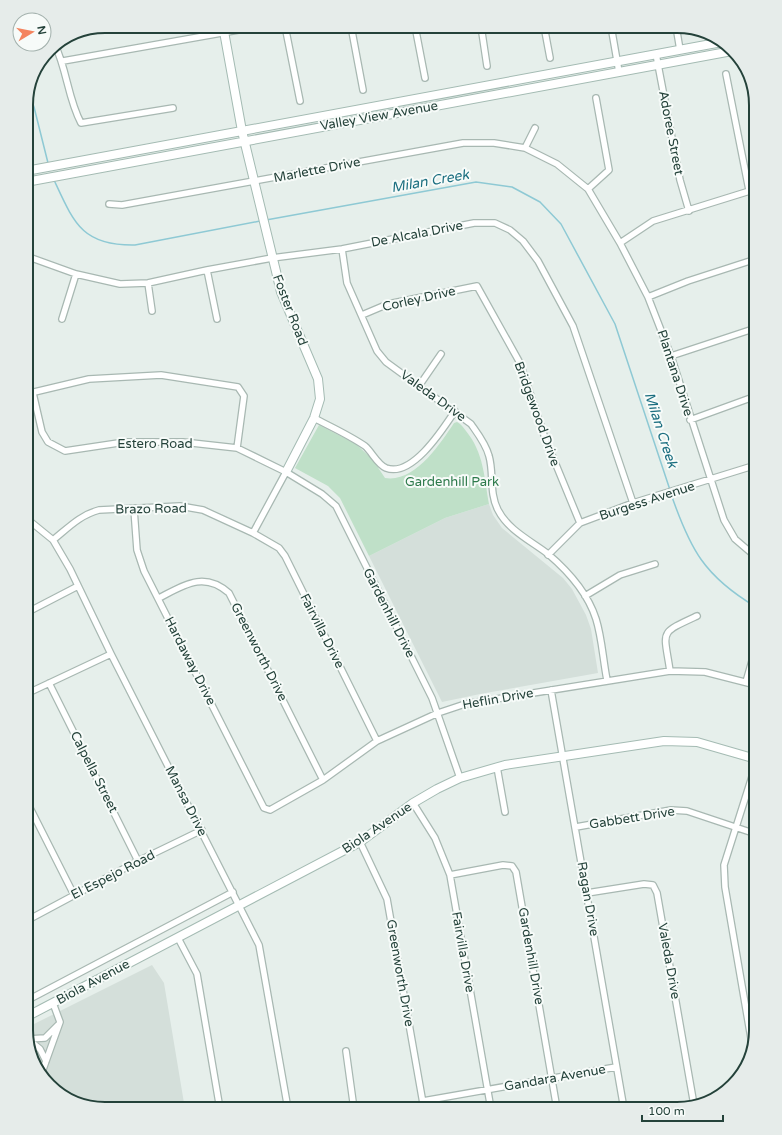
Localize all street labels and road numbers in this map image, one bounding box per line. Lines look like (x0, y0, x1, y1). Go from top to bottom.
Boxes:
street label: Adoree Street (655, 89, 687, 177)
street label: Valley View Avenue (319, 98, 439, 134)
street label: Marlette Drive (272, 154, 362, 186)
street label: De Alcala Drive (370, 217, 464, 251)
street label: Foster Road (269, 272, 311, 348)
street label: Corley Drive (381, 283, 457, 315)
street label: Plantana Drive (654, 328, 696, 418)
street label: Bridgewood Drive (511, 359, 563, 469)
street label: Valeda Drive (397, 367, 469, 425)
street label: Estero Road (117, 436, 193, 452)
street label: Burgess Avenue (597, 478, 697, 524)
street label: Brazo Road (115, 500, 187, 518)
street label: Gardenhill Drive (360, 566, 418, 660)
street label: Fairvilla Drive (296, 591, 348, 671)
street label: Greenworth Drive (227, 600, 291, 704)
street label: Hardaway Drive (161, 614, 219, 708)
street label: Heflin Drive (461, 685, 535, 713)
street label: Calpella Street (67, 729, 121, 816)
street label: Mansa Drive (161, 763, 211, 839)
street label: Biola Avenue (339, 799, 415, 857)
street label: Gabbett Drive (588, 803, 676, 833)
street label: El Espejo Road (68, 847, 158, 903)
street label: Ragan Drive (574, 860, 602, 938)
street label: Gardenhill Drive (515, 906, 547, 1006)
street label: Fairvilla Drive (448, 910, 478, 994)
street label: Greenworth Drive (383, 918, 417, 1028)
street label: Valeda Drive (654, 922, 684, 1000)
street label: Biola Avenue (54, 956, 132, 1008)
street label: Gandara Avenue (503, 1061, 607, 1095)

